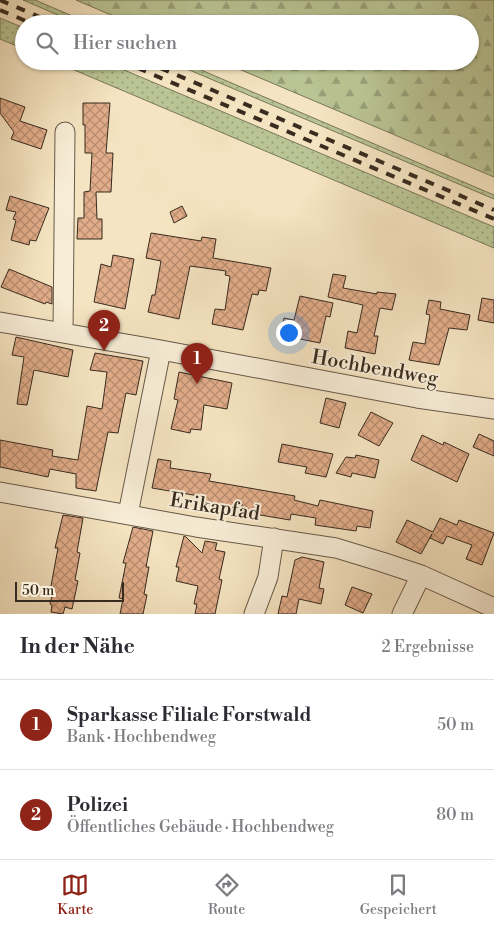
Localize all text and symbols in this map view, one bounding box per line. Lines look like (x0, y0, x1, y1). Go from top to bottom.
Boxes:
search box (15, 15, 479, 70)
icon: search (33, 29, 61, 57)
text: Hier suchen (73, 31, 177, 55)
pin: 2 (88, 310, 120, 351)
your location (276, 320, 302, 346)
pin: 1 (181, 343, 213, 384)
street label: Hochbendweg (309, 345, 441, 392)
street label: Erikapfad (168, 488, 262, 527)
scale bar (15, 579, 124, 602)
text: 50 m (22, 582, 54, 600)
text: In der Nähe (20, 634, 135, 660)
text: 2 Ergebnisse (382, 637, 474, 657)
text: Sparkasse Filiale Forstwald (67, 703, 312, 727)
text: 1 (32, 715, 40, 735)
text: 50 m (437, 715, 474, 735)
text: Bank · Hochbendweg (67, 727, 216, 747)
text: Polizei (67, 793, 128, 817)
text: 2 (31, 805, 41, 825)
text: 80 m (436, 805, 474, 825)
text: Öffentliches Gebäude · Hochbendweg (67, 817, 334, 837)
tab: Karte (57, 871, 93, 919)
tab: Route (208, 871, 245, 919)
tab: Gespeichert (360, 871, 437, 919)

